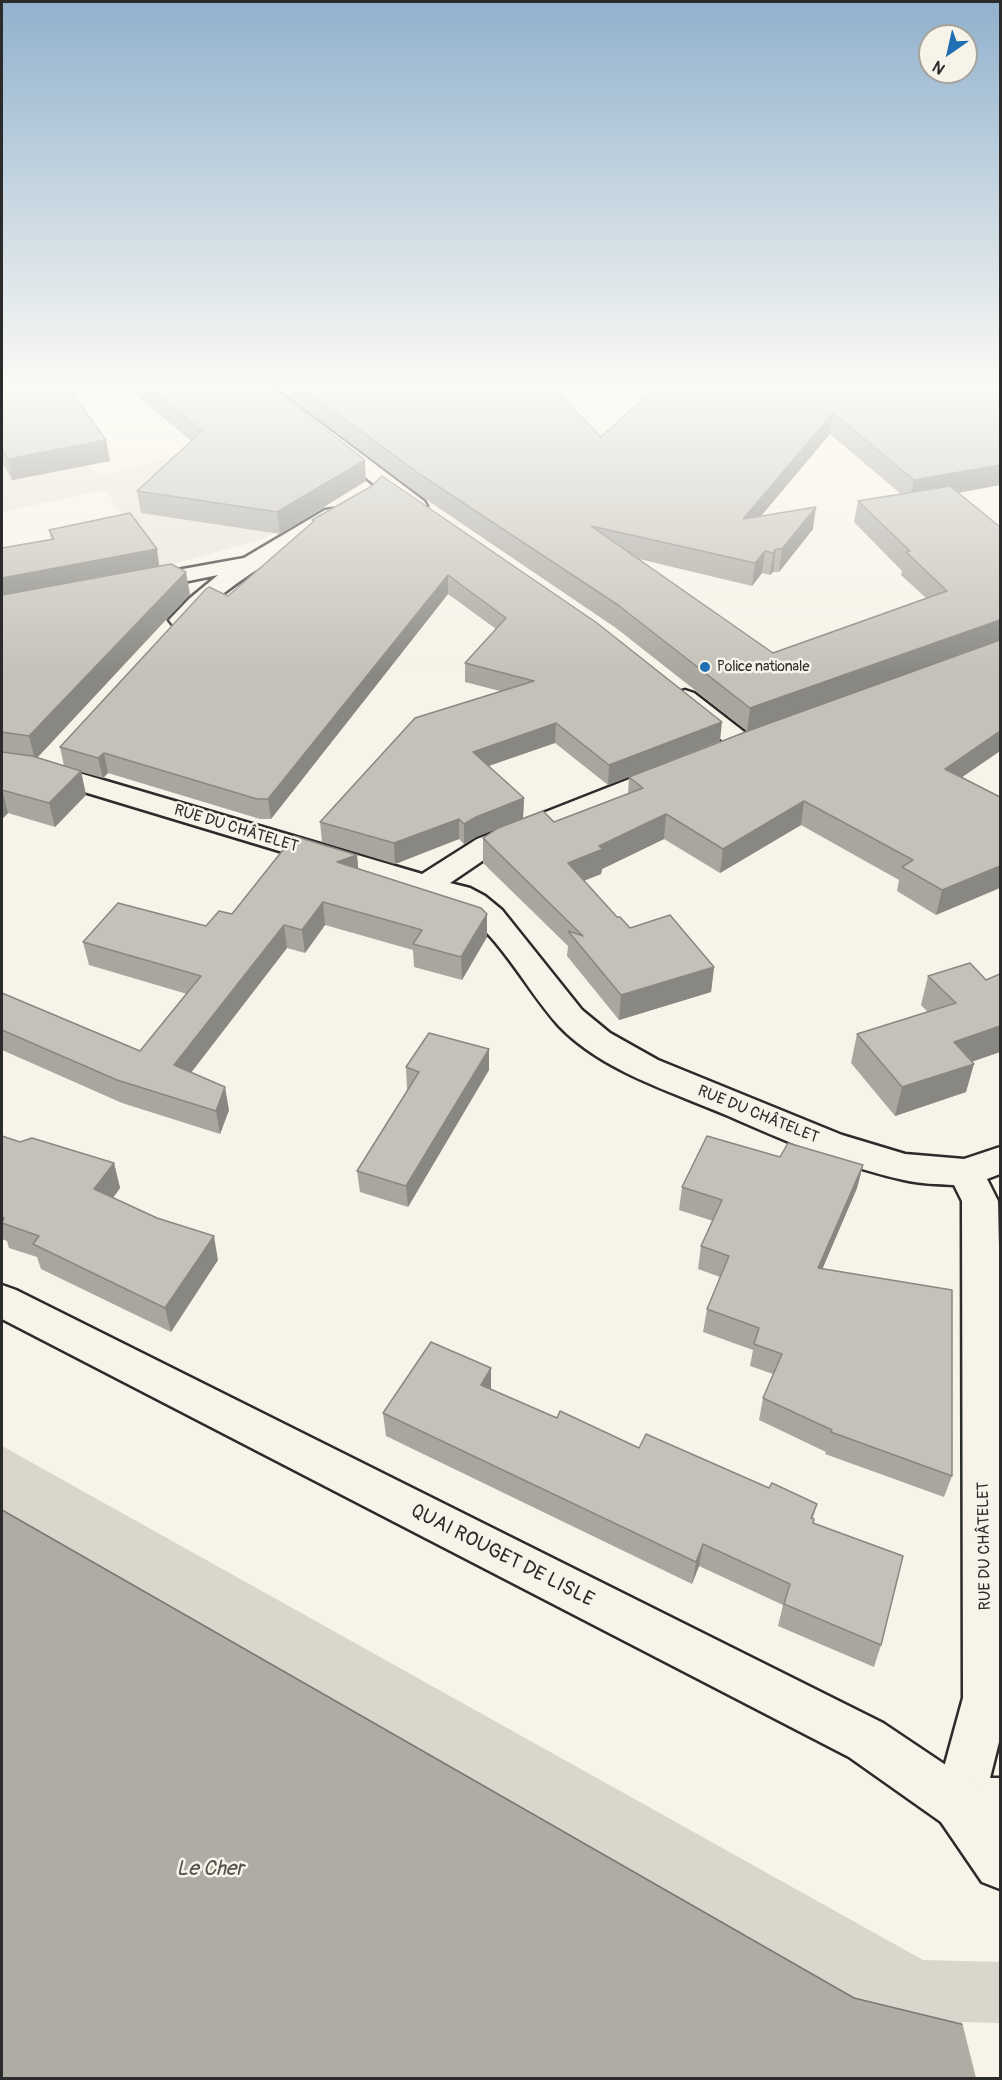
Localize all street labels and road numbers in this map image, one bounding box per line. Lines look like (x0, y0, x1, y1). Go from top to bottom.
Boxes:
street label: RUE DU CHÂTELET (172, 801, 300, 857)
street label: RUE DU CHÂTELET (695, 1082, 821, 1148)
street label: RUE DU CHÂTELET (974, 1481, 996, 1611)
street label: QUAI ROUGET DE LISLE (406, 1499, 598, 1613)

